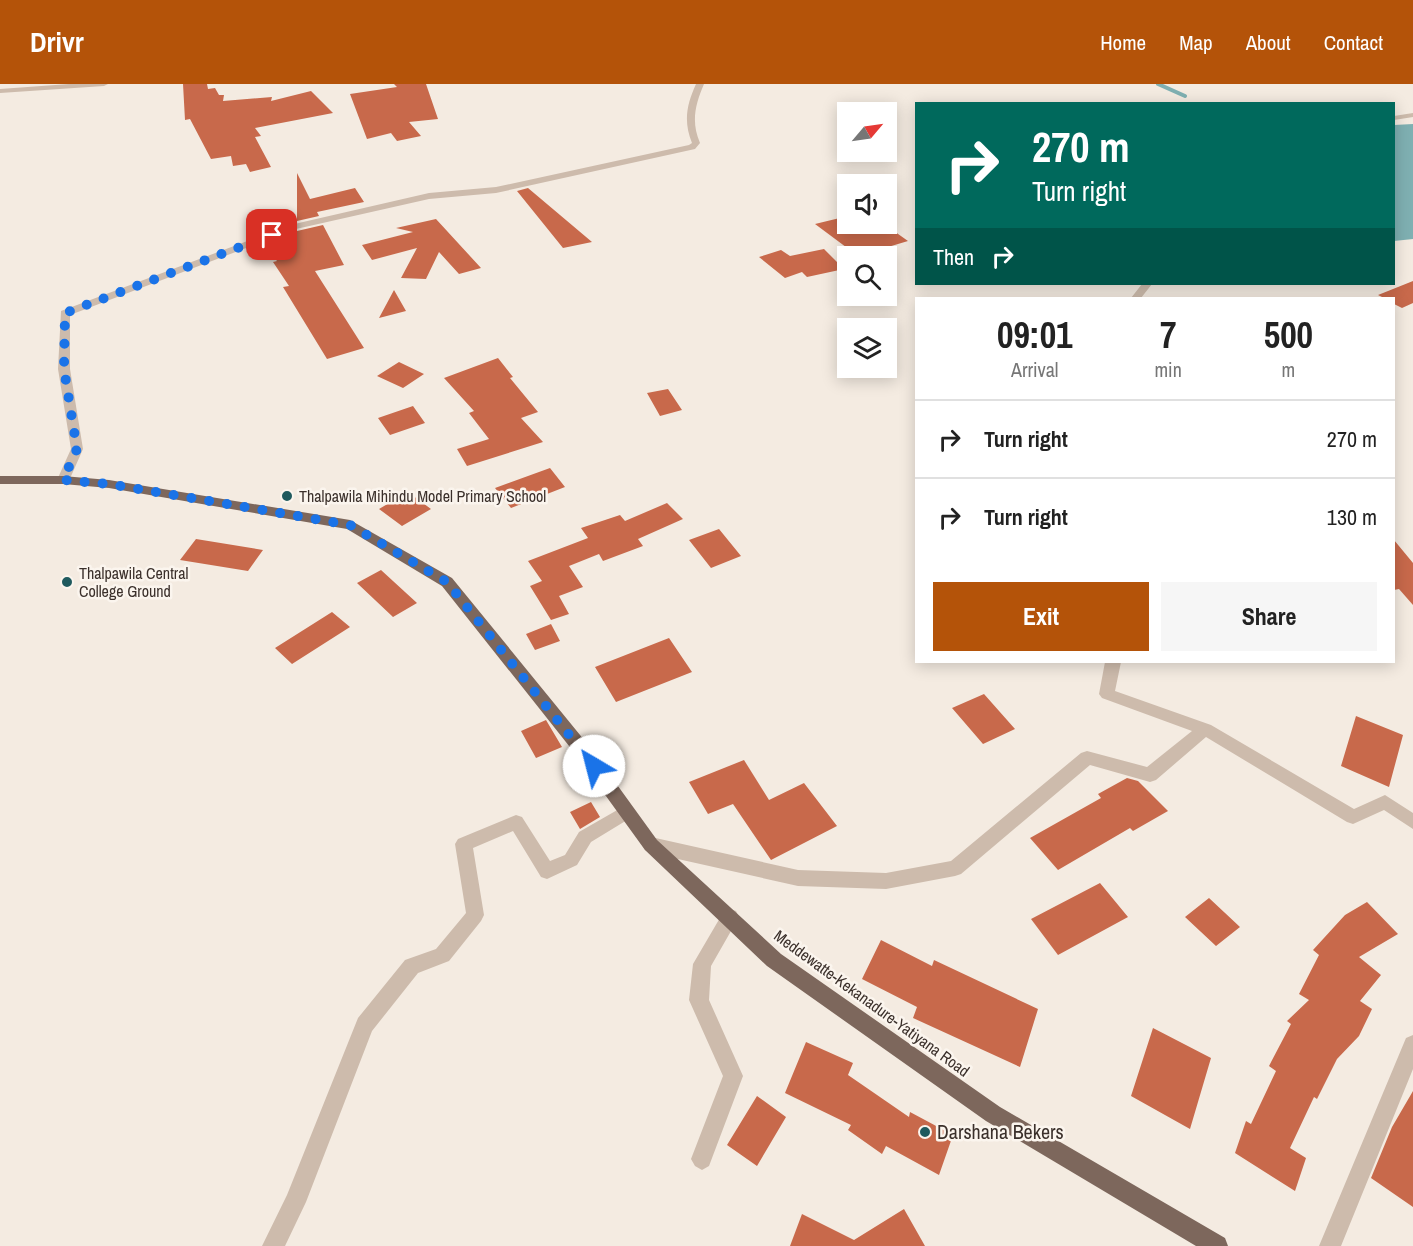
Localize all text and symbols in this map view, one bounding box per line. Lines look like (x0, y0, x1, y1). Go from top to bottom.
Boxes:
text: Drivr (30, 23, 84, 61)
text: Home (1100, 28, 1146, 57)
text: Map (1179, 28, 1213, 57)
text: About (1246, 28, 1291, 57)
text: Contact (1324, 28, 1383, 57)
north arrow (837, 102, 897, 162)
map controls (837, 102, 897, 378)
text: 270 m (1032, 119, 1130, 175)
icon: right (933, 126, 1011, 204)
text: Turn right (1032, 173, 1126, 209)
button: sound (837, 174, 897, 234)
pin (246, 209, 297, 260)
icon: arrive (255, 218, 288, 251)
icon: right (986, 240, 1019, 273)
text: Then (933, 242, 974, 272)
button: search (837, 246, 897, 306)
text: 09:01 (997, 311, 1072, 359)
text: 7 (1160, 311, 1176, 359)
text: 500 (1264, 311, 1313, 359)
button: layers (837, 318, 897, 378)
text: Arrival (1011, 356, 1058, 383)
text: min (1154, 356, 1182, 383)
text: m (1282, 356, 1295, 383)
icon: right (933, 423, 966, 456)
text: Turn right (984, 424, 1068, 454)
text: 270 m (1327, 424, 1377, 454)
place label: Thalpawila Mihindu Model Primary School (299, 485, 546, 507)
marker: Thalpawila Mihindu Model Primary School (280, 489, 294, 503)
icon: right (933, 501, 966, 534)
text: Turn right (984, 502, 1068, 532)
text: 130 m (1327, 502, 1377, 532)
place label: Thalpawila Central College Ground (79, 562, 188, 602)
marker: Thalpawila Central College Ground (60, 575, 74, 589)
button: Exit (933, 582, 1149, 651)
button: Share (1161, 582, 1377, 651)
position arrow (562, 734, 626, 798)
street label: Meddewatte-Kekanadure-Yatiyana Road (770, 925, 974, 1081)
place label: Darshana Bekers (937, 1118, 1064, 1145)
marker: Darshana Bekers (918, 1125, 932, 1139)

